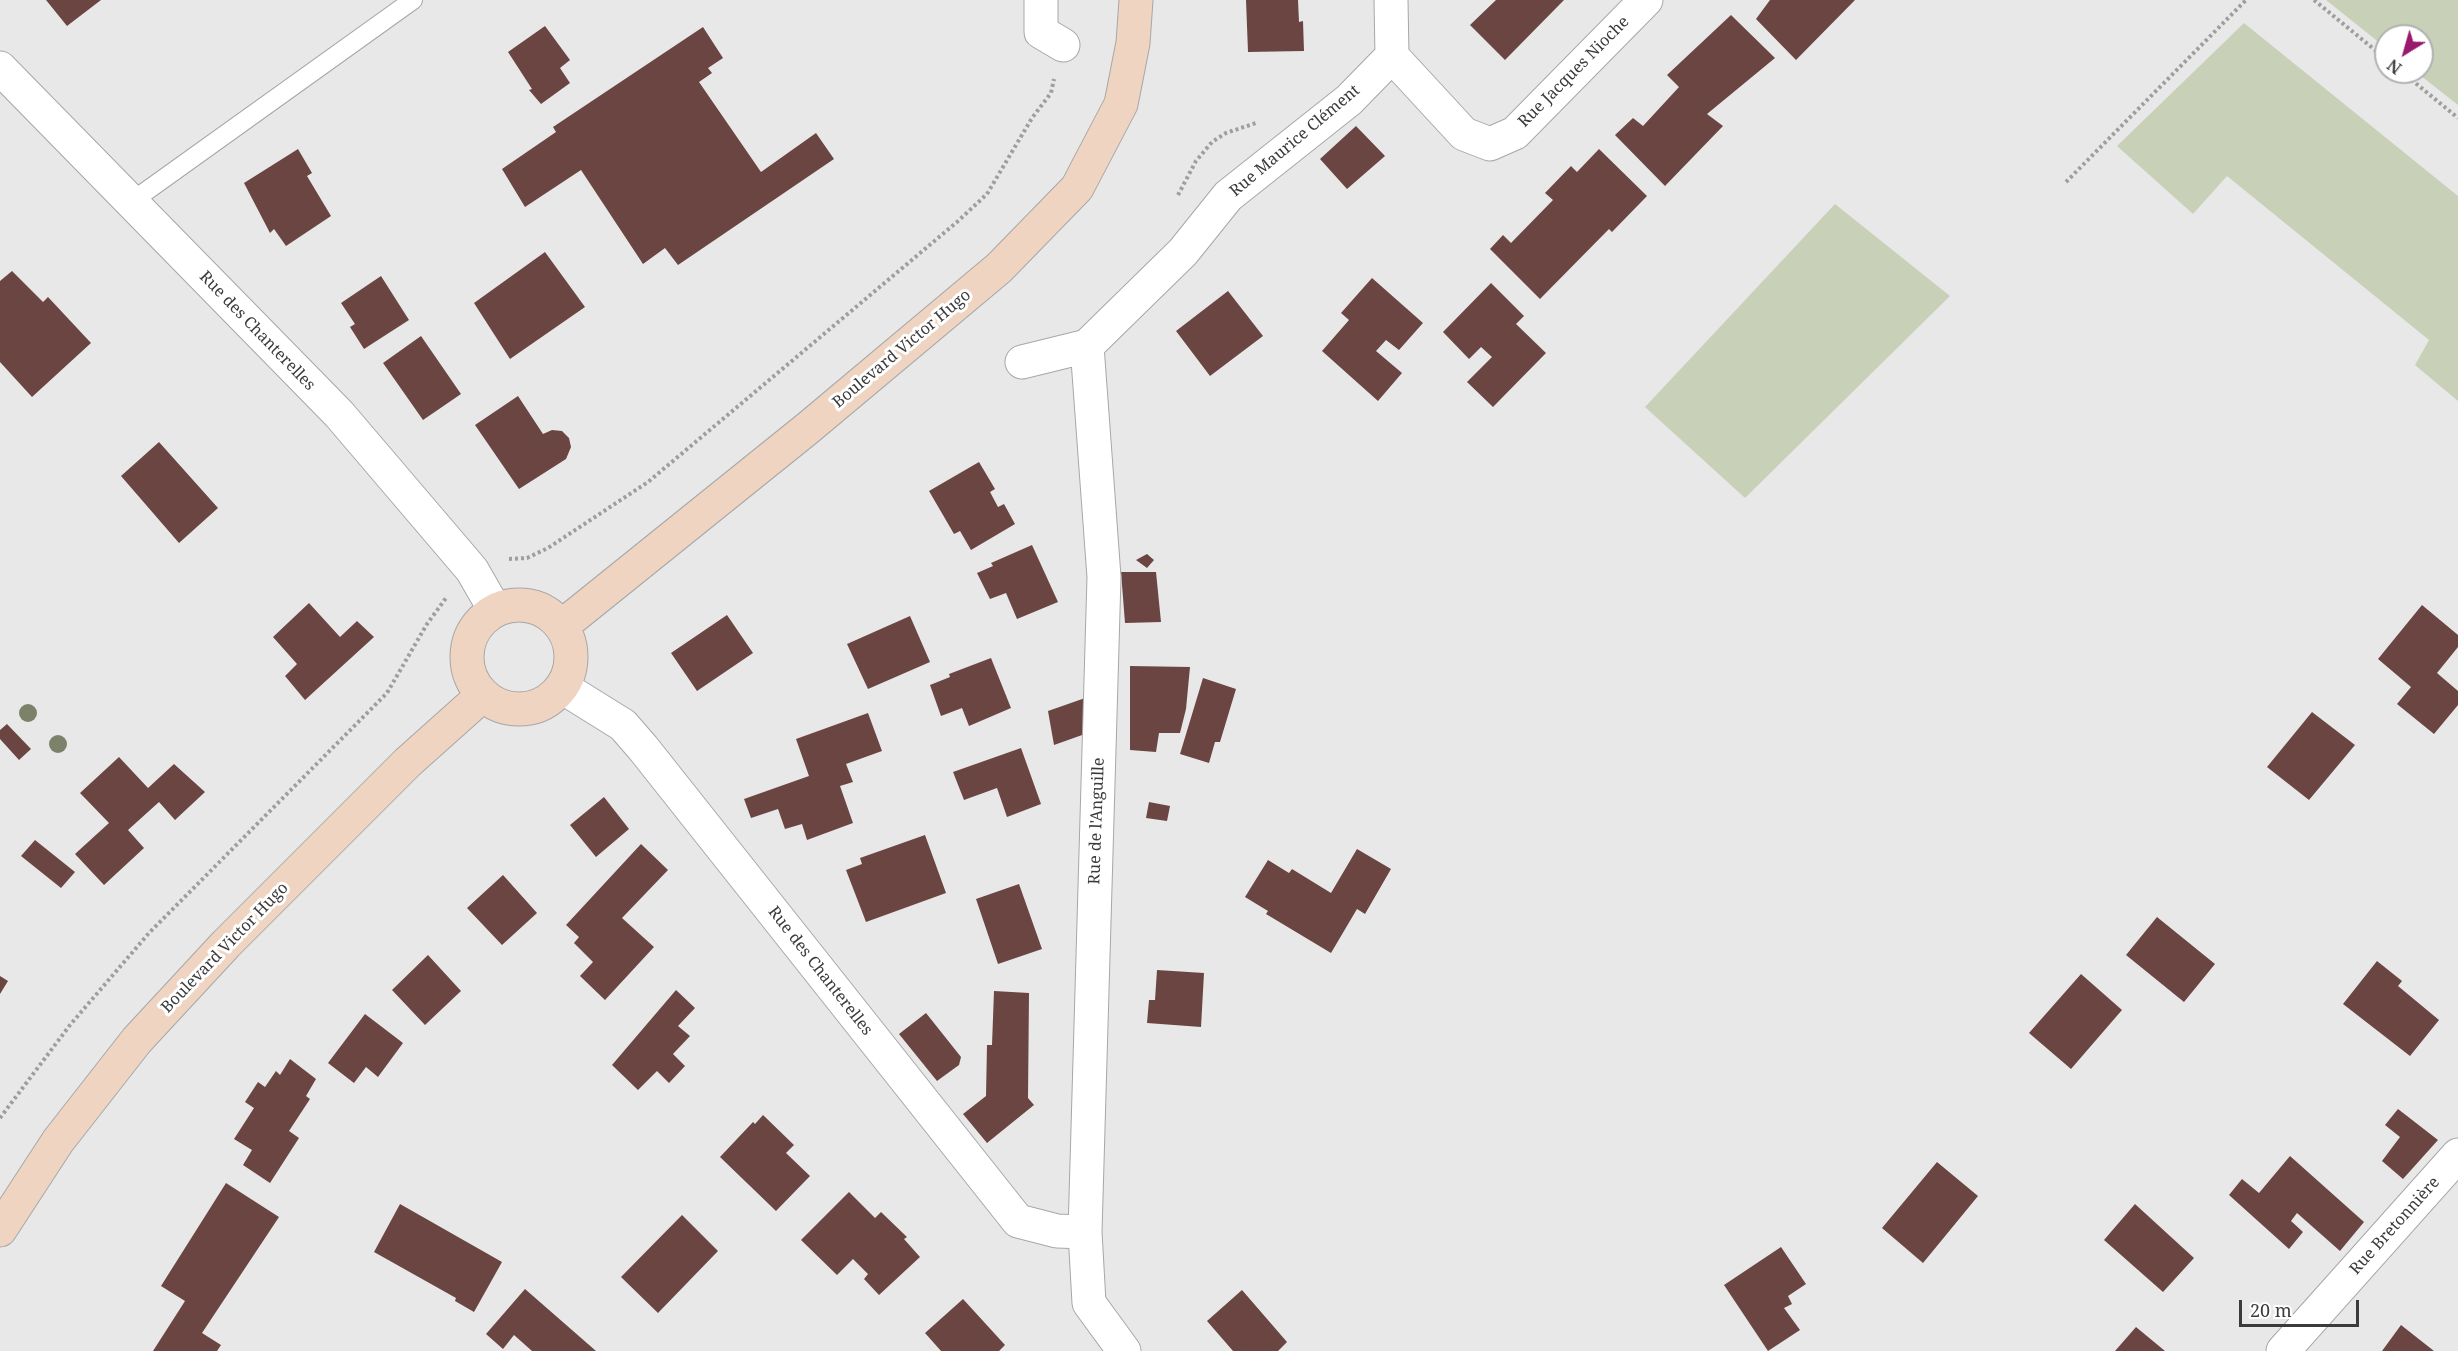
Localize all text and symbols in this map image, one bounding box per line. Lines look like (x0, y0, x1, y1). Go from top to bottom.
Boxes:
street label: Rue Jacques Nioche (1515, 13, 1633, 131)
north arrow (2374, 24, 2434, 84)
text: N (2383, 54, 2406, 79)
street label: Rue Maurice Clément (1226, 81, 1364, 201)
street label: Rue des Chanterelles (195, 267, 319, 395)
street label: Boulevard Victor Hugo (829, 286, 975, 412)
street label: Rue de l'Anguille (1085, 757, 1109, 885)
street label: Boulevard Victor Hugo (158, 879, 292, 1017)
street label: Rue des Chanterelles (764, 903, 876, 1039)
street label: Rue Bretonnière (2346, 1173, 2444, 1279)
scale bar (2242, 1288, 2362, 1326)
text: 20 m (2250, 1298, 2292, 1322)

